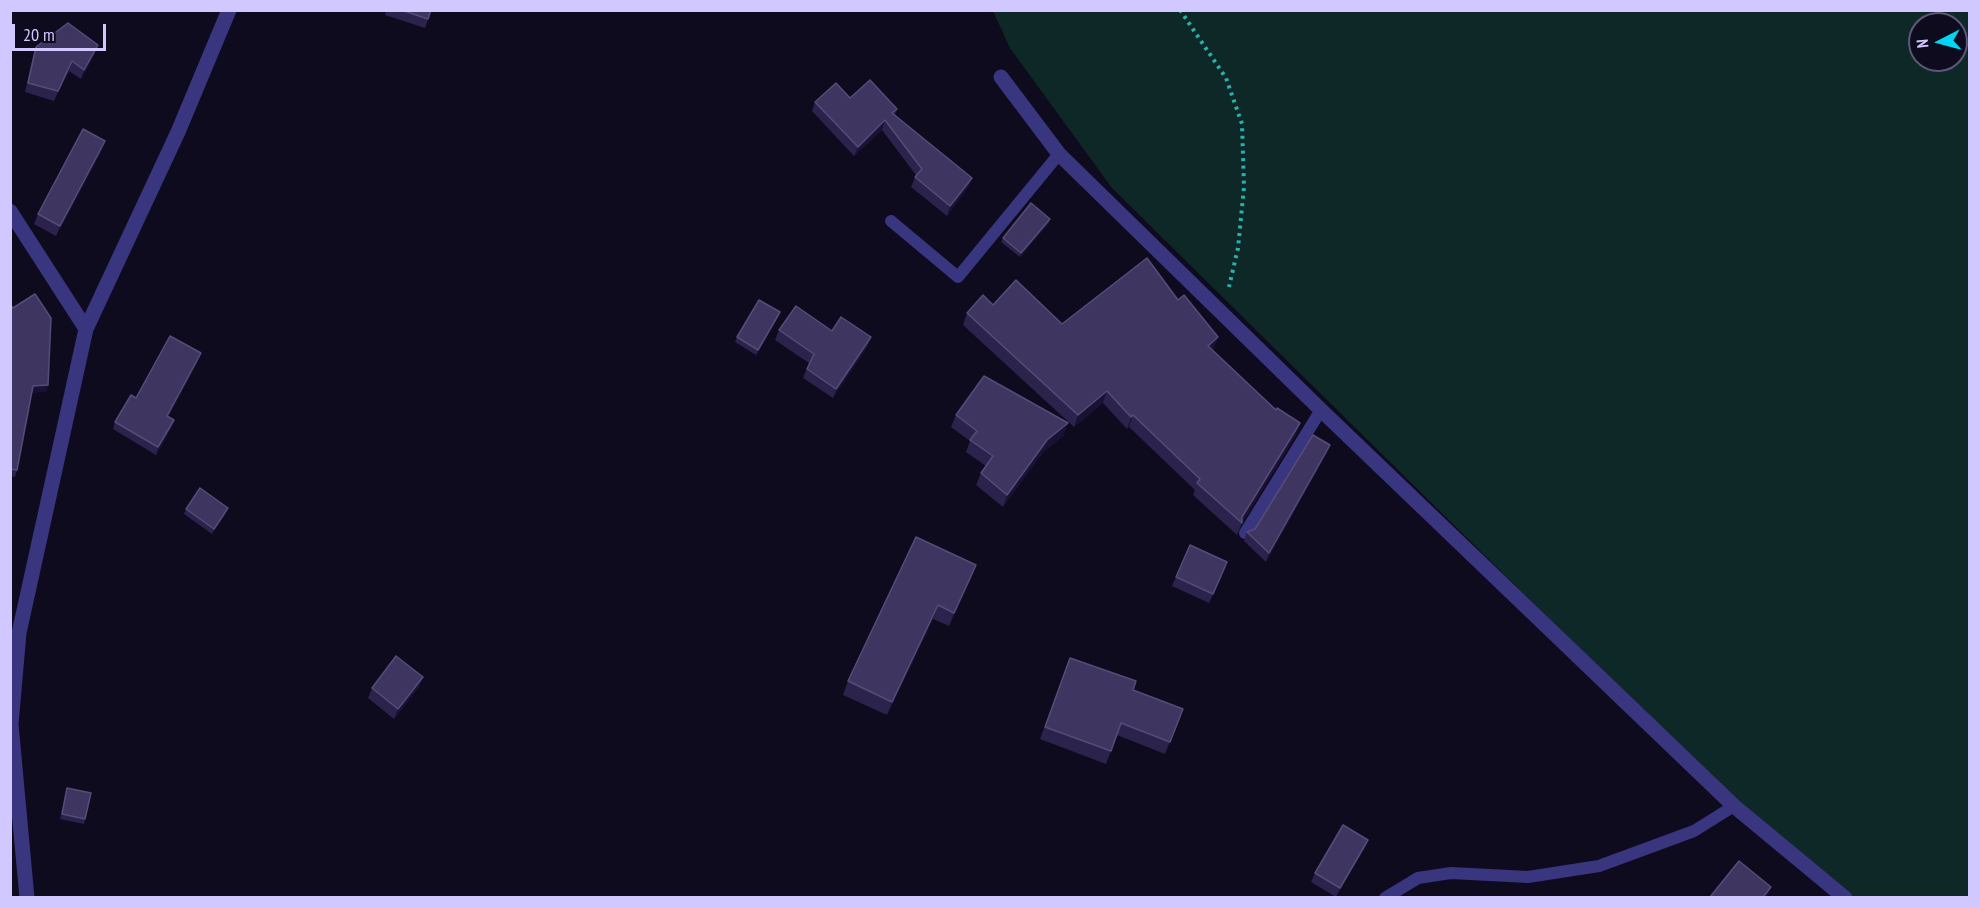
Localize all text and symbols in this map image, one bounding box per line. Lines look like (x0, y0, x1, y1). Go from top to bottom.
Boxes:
scale bar (15, 12, 110, 50)
north arrow (1908, 12, 1968, 72)
text: 20 m (23, 23, 55, 46)
text: N (1912, 38, 1932, 49)

